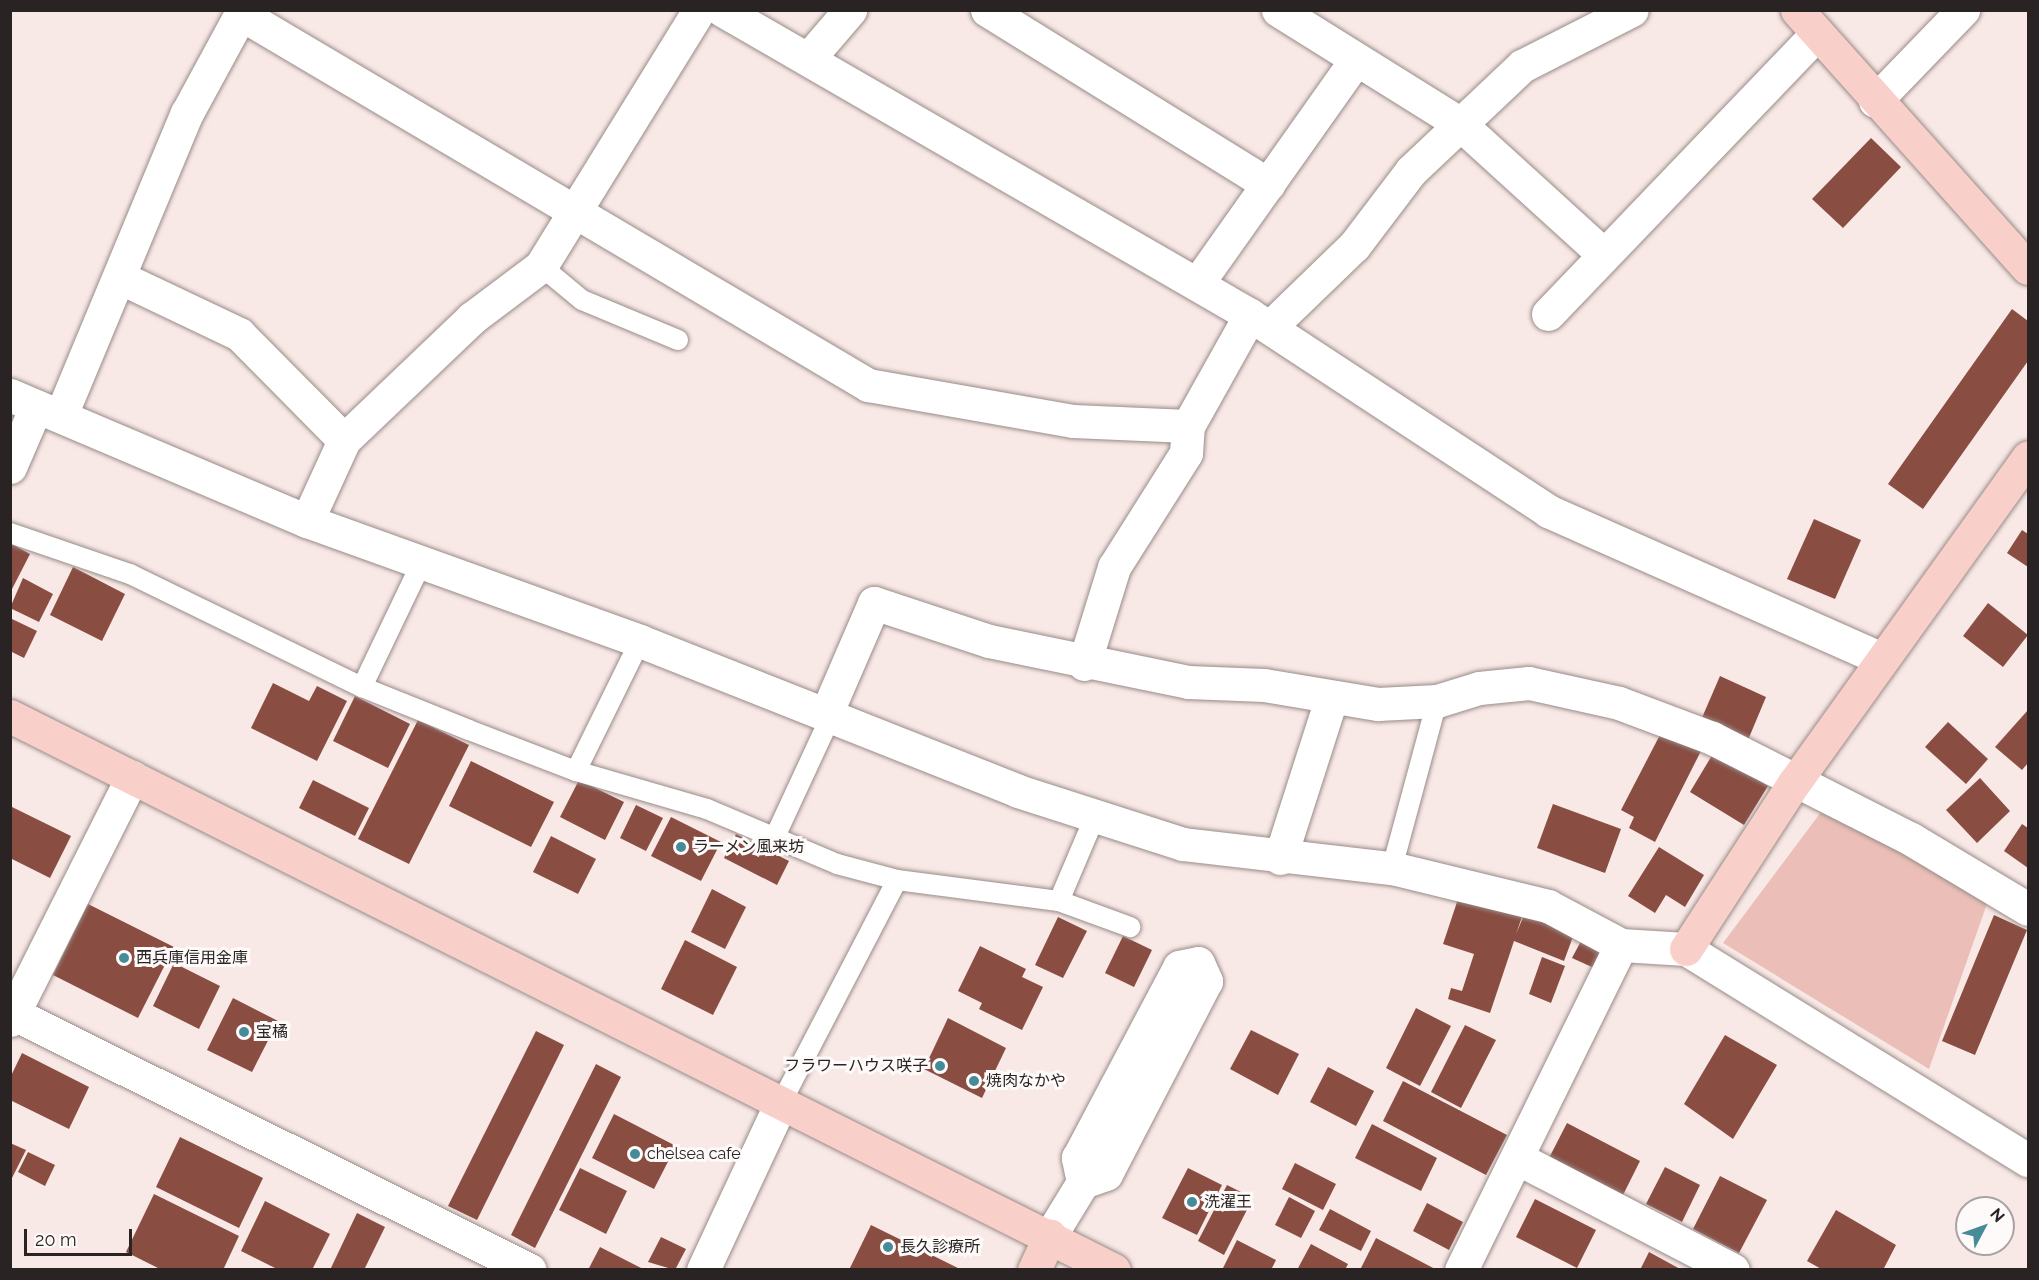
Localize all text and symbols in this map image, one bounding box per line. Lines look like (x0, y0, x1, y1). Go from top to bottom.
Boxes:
place label: ラーメン風来坊 (693, 837, 805, 857)
marker: ラーメン風来坊 (674, 840, 688, 854)
place label: 西兵庫信用金庫 (136, 948, 248, 968)
marker: 西兵庫信用金庫 (117, 951, 131, 965)
place label: 宝橘 (256, 1022, 288, 1042)
marker: 宝橘 (237, 1025, 251, 1039)
place label: フラワーハウス咲子 (784, 1056, 928, 1076)
marker: フラワーハウス咲子 (933, 1059, 947, 1073)
place label: 焼肉なかや (986, 1071, 1066, 1091)
marker: 焼肉なかや (967, 1074, 981, 1088)
place label: chelsea cafe (647, 1144, 741, 1164)
marker: chelsea cafe (628, 1147, 642, 1161)
place label: 洗濯王 (1204, 1192, 1252, 1212)
marker: 洗濯王 (1185, 1195, 1199, 1209)
north arrow (1955, 1196, 2015, 1256)
text: N (1986, 1204, 2009, 1226)
scale bar (27, 1217, 135, 1255)
text: 20 m (35, 1229, 77, 1250)
place label: 長久診療所 (900, 1237, 980, 1257)
marker: 長久診療所 (881, 1240, 895, 1254)

